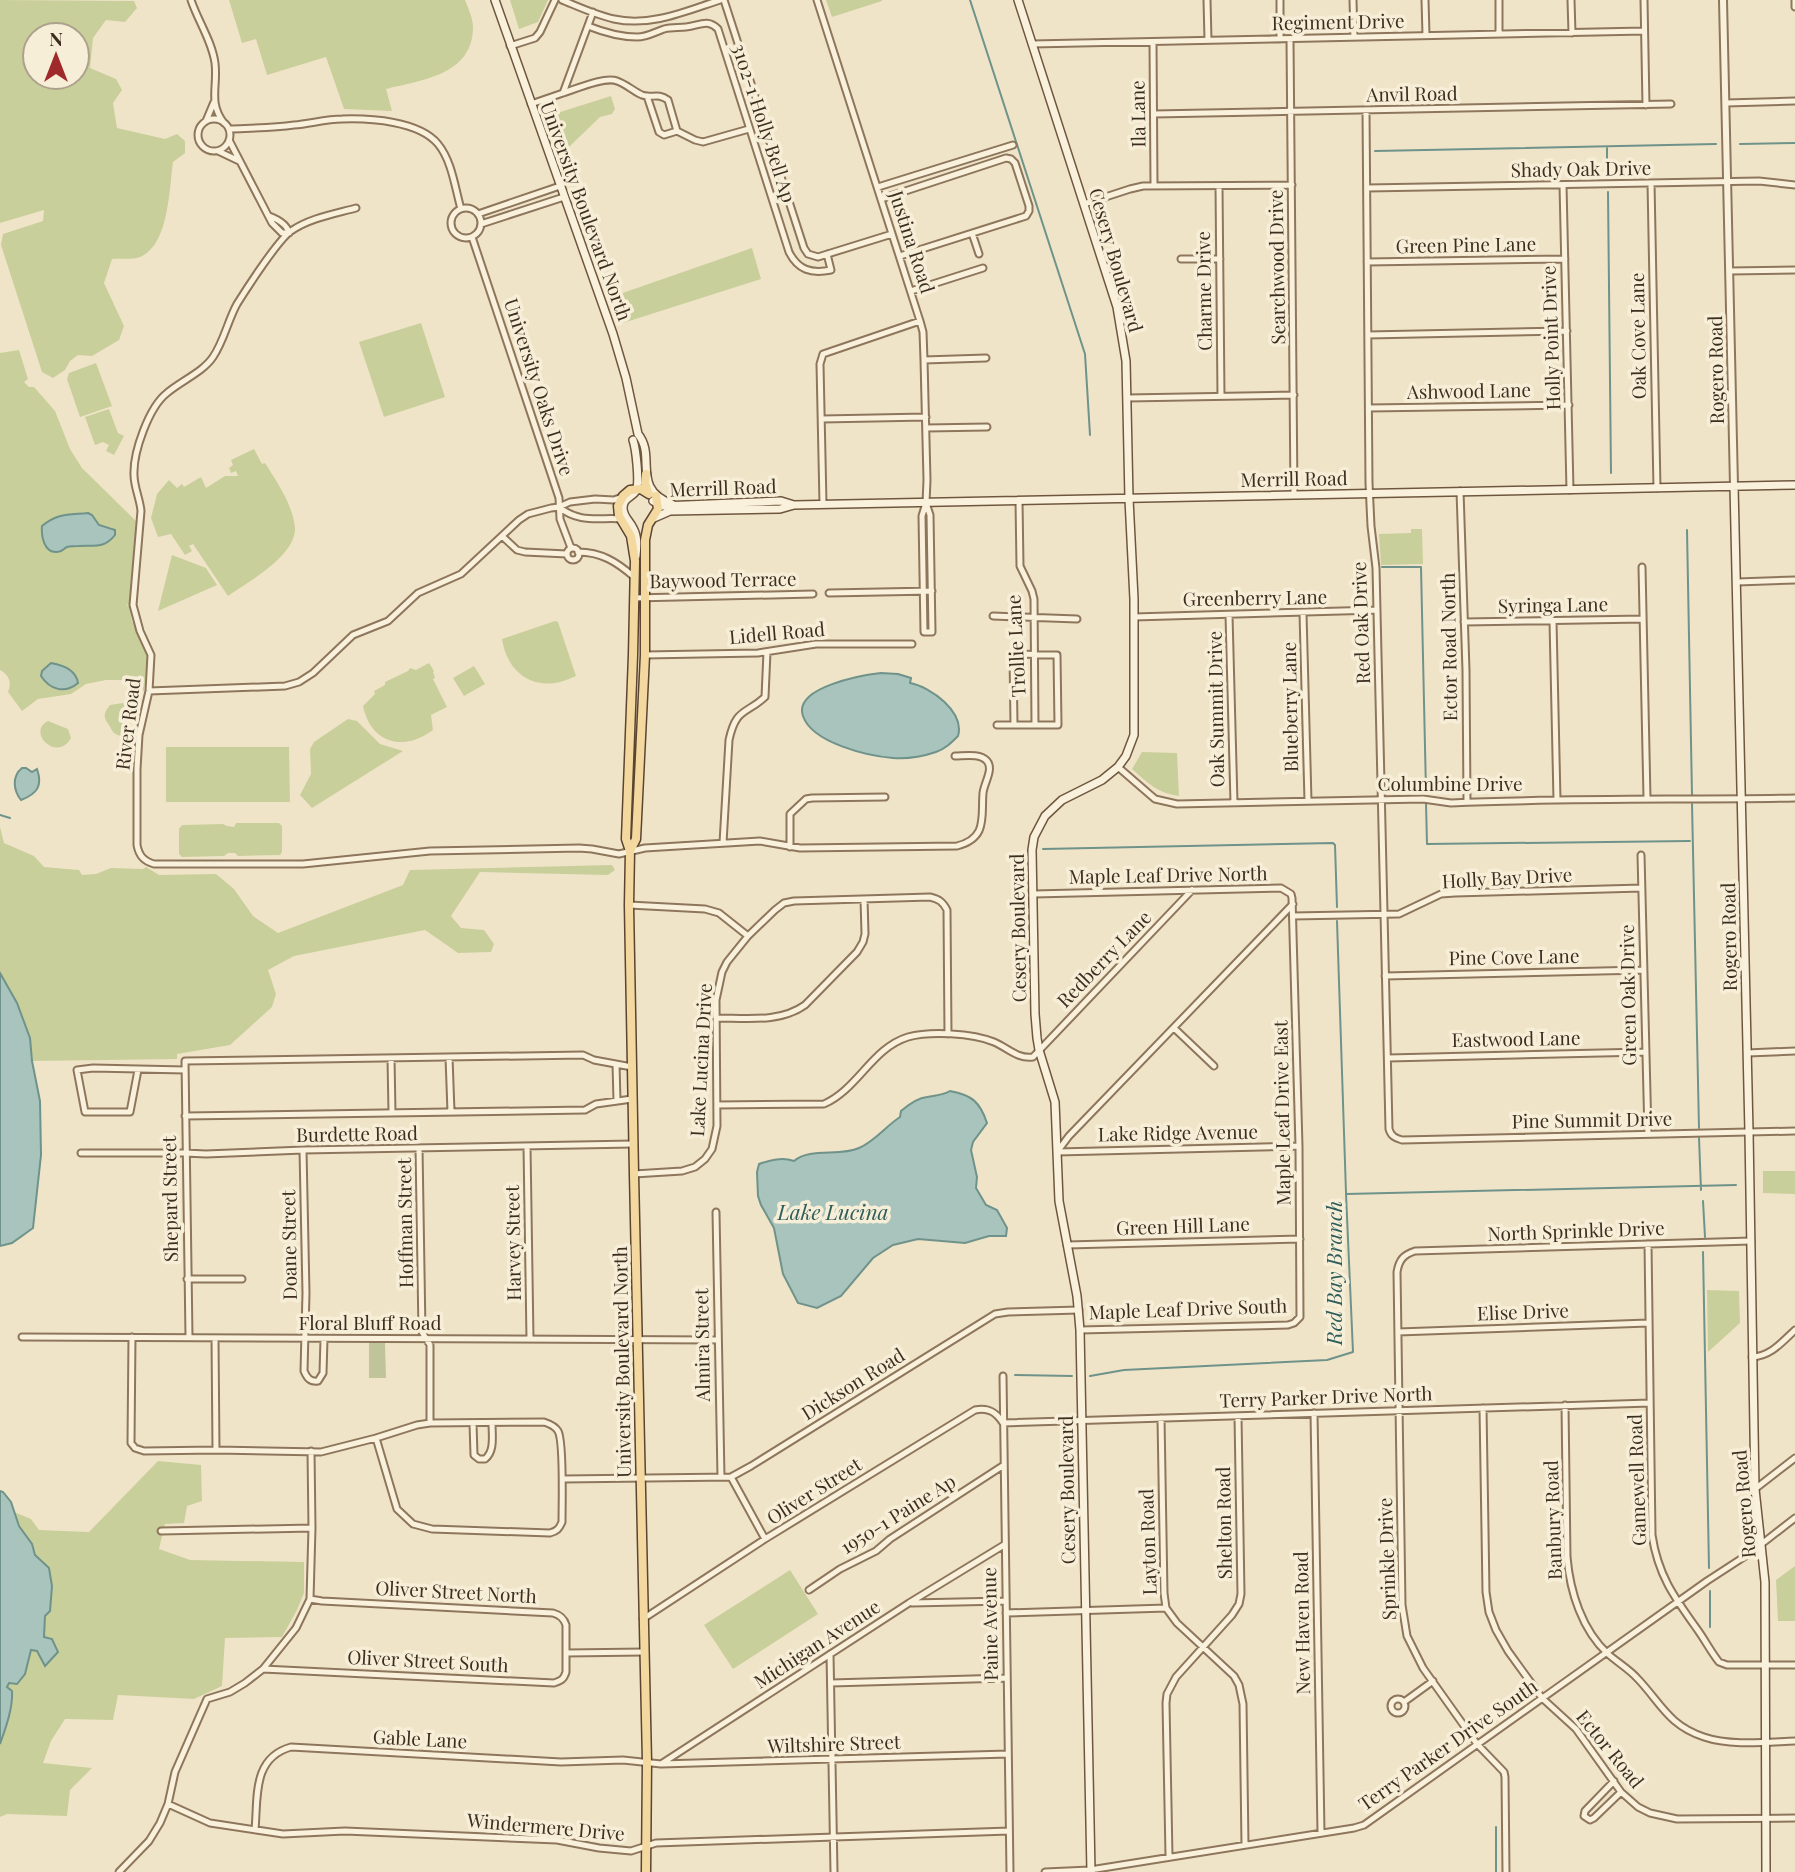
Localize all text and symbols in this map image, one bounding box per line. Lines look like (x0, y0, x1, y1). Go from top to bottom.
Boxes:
street label: Regiment Drive (1271, 7, 1405, 35)
north arrow (21, 21, 91, 91)
text: N (49, 25, 63, 51)
street label: 3102-1 Holly Bell Ap (727, 40, 803, 206)
street label: Anvil Road (1365, 79, 1458, 107)
street label: Ila Lane (1123, 80, 1151, 148)
street label: University Boulevard North (535, 97, 639, 324)
street label: Shady Oak Drive (1510, 154, 1652, 182)
street label: Cesery Boulevard (1084, 185, 1150, 335)
street label: Justina Road (884, 186, 942, 296)
street label: Searchwood Drive (1262, 189, 1290, 345)
street label: Green Pine Lane (1395, 230, 1537, 258)
street label: Charme Drive (1189, 231, 1217, 351)
street label: Holly Point Drive (1534, 265, 1566, 411)
street label: Oak Cove Lane (1623, 272, 1651, 400)
street label: University Oaks Drive (499, 295, 581, 479)
street label: Rogero Road (1701, 315, 1729, 425)
street label: Ashwood Lane (1406, 376, 1531, 404)
street label: Merrill Road (1240, 464, 1348, 492)
street label: Merrill Road (669, 472, 777, 502)
street label: Red Oak Drive (1345, 561, 1375, 685)
street label: Baywood Terrace (649, 565, 797, 593)
street label: Ector Road North (1434, 573, 1462, 721)
street label: Greenberry Lane (1182, 583, 1328, 611)
street label: Syringa Lane (1498, 590, 1608, 618)
street label: Trollie Lane (999, 594, 1031, 698)
street label: Lidell Road (728, 615, 826, 649)
street label: Oak Summit Drive (1201, 630, 1229, 788)
street label: Blueberry Lane (1275, 642, 1303, 772)
street label: River Road (108, 676, 146, 771)
street label: Columbine Drive (1377, 770, 1523, 796)
street label: Cesery Boulevard (1003, 853, 1031, 1003)
street label: Maple Leaf Drive North (1068, 859, 1268, 889)
street label: Holly Bay Drive (1441, 861, 1573, 893)
street label: Rogero Road (1714, 882, 1742, 992)
street label: Redberry Lane (1050, 904, 1156, 1013)
street label: Green Oak Drive (1613, 924, 1641, 1066)
street label: Pine Cove Lane (1448, 942, 1580, 970)
street label: Lake Lucina Drive (683, 983, 717, 1137)
street label: Maple Leaf Drive East (1266, 1020, 1296, 1206)
street label: Eastwood Lane (1451, 1024, 1581, 1052)
street label: Pine Summit Drive (1511, 1105, 1673, 1133)
street label: Lake Ridge Avenue (1098, 1118, 1258, 1146)
street label: Burdette Road (296, 1119, 418, 1147)
street label: Shepard Street (155, 1135, 183, 1262)
street label: Hoffman Street (390, 1157, 418, 1288)
street label: Harvey Street (498, 1185, 526, 1301)
street label: Doane Street (274, 1189, 302, 1300)
water label: Lake Lucina (776, 1197, 889, 1225)
water label: Red Bay Branch (1319, 1201, 1347, 1346)
street label: Green Hill Lane (1116, 1210, 1250, 1240)
street label: North Sprinkle Drive (1487, 1214, 1665, 1246)
street label: University Boulevard North (606, 1246, 636, 1478)
street label: Almira Street (687, 1288, 715, 1403)
street label: Maple Leaf Drive South (1088, 1292, 1288, 1324)
street label: Elise Drive (1477, 1296, 1569, 1326)
street label: Floral Bluff Road (299, 1309, 441, 1335)
street label: Dickson Road (796, 1341, 909, 1425)
street label: Terry Parker Drive North (1219, 1379, 1433, 1413)
street label: Gamewell Road (1621, 1414, 1651, 1546)
street label: Cesery Boulevard (1052, 1415, 1080, 1565)
street label: Rogero Road (1725, 1449, 1761, 1559)
street label: Oliver Street (761, 1451, 866, 1530)
street label: Banbury Road (1537, 1460, 1567, 1580)
street label: Shelton Road (1209, 1466, 1237, 1580)
street label: 1950-1 Paine Ap (835, 1467, 960, 1559)
street label: Layton Road (1132, 1488, 1162, 1596)
street label: Sprinkle Drive (1371, 1497, 1401, 1621)
street label: New Haven Road (1287, 1551, 1315, 1695)
street label: Paine Avenue (975, 1567, 1003, 1681)
street label: Oliver Street North (375, 1574, 537, 1608)
street label: Michigan Avenue (748, 1593, 885, 1694)
street label: Oliver Street South (347, 1643, 509, 1677)
street label: Terry Parker Drive South (1353, 1672, 1542, 1816)
street label: Ector Road (1571, 1704, 1650, 1793)
street label: Gable Lane (372, 1723, 468, 1753)
street label: Wiltshire Street (766, 1728, 901, 1758)
street label: Windermere Drive (465, 1806, 626, 1846)

